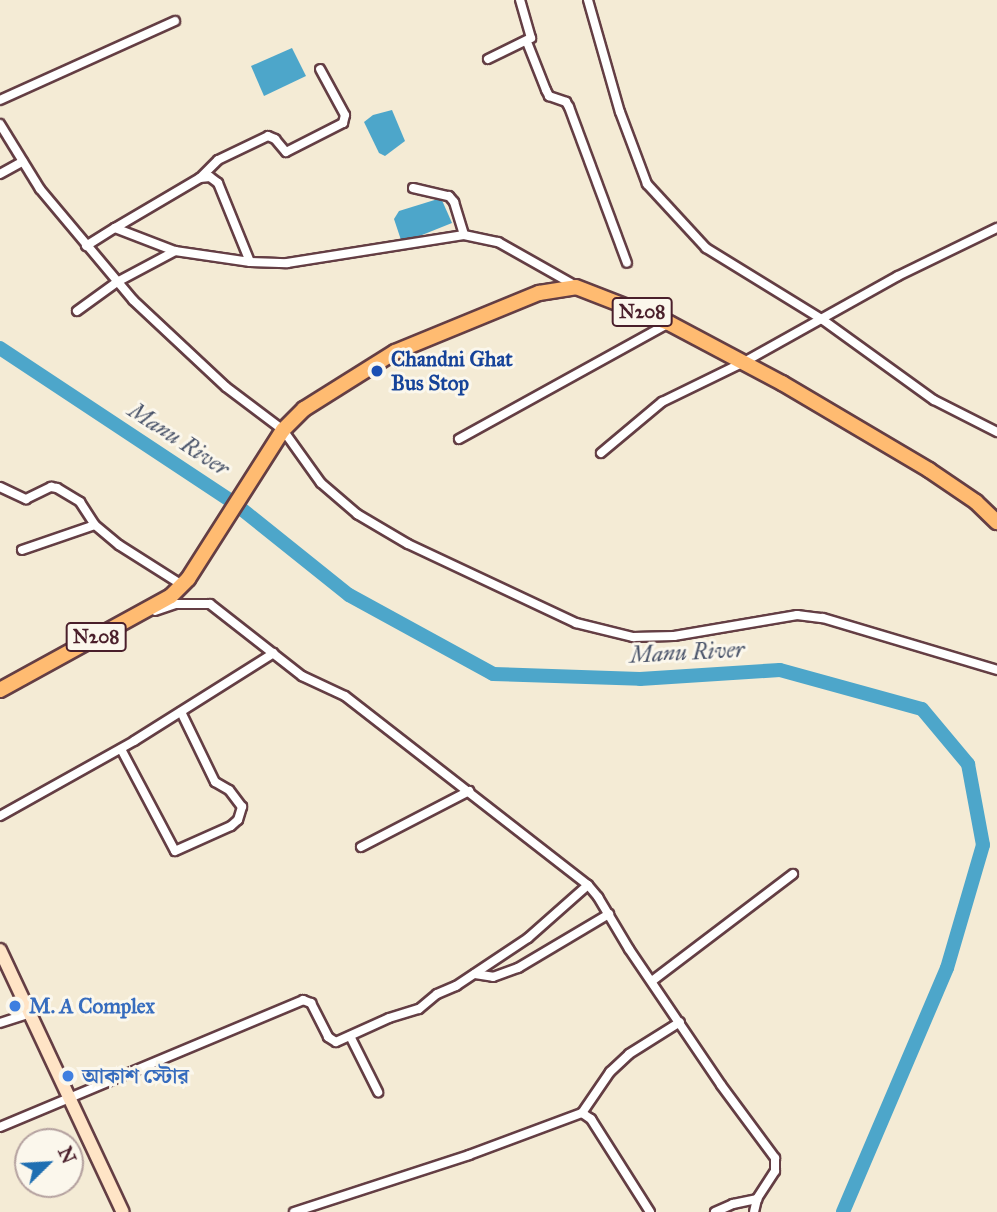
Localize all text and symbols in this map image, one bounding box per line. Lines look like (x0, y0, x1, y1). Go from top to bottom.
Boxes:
road number: N208 (610, 296, 674, 328)
place label: Chandni Ghat Bus Stop (391, 346, 513, 396)
marker: Chandni Ghat Bus Stop (369, 363, 385, 379)
water label: Manu River (123, 396, 235, 482)
road number: N208 (64, 622, 128, 652)
water label: Manu River (629, 635, 745, 669)
place label: M. A Complex (29, 993, 155, 1019)
marker: M. A Complex (7, 998, 23, 1014)
place label: আকাশ স্টোর (82, 1063, 189, 1089)
marker: আকাশ স্টোর (60, 1068, 76, 1084)
north arrow (14, 1128, 84, 1198)
text: N (53, 1143, 81, 1167)

